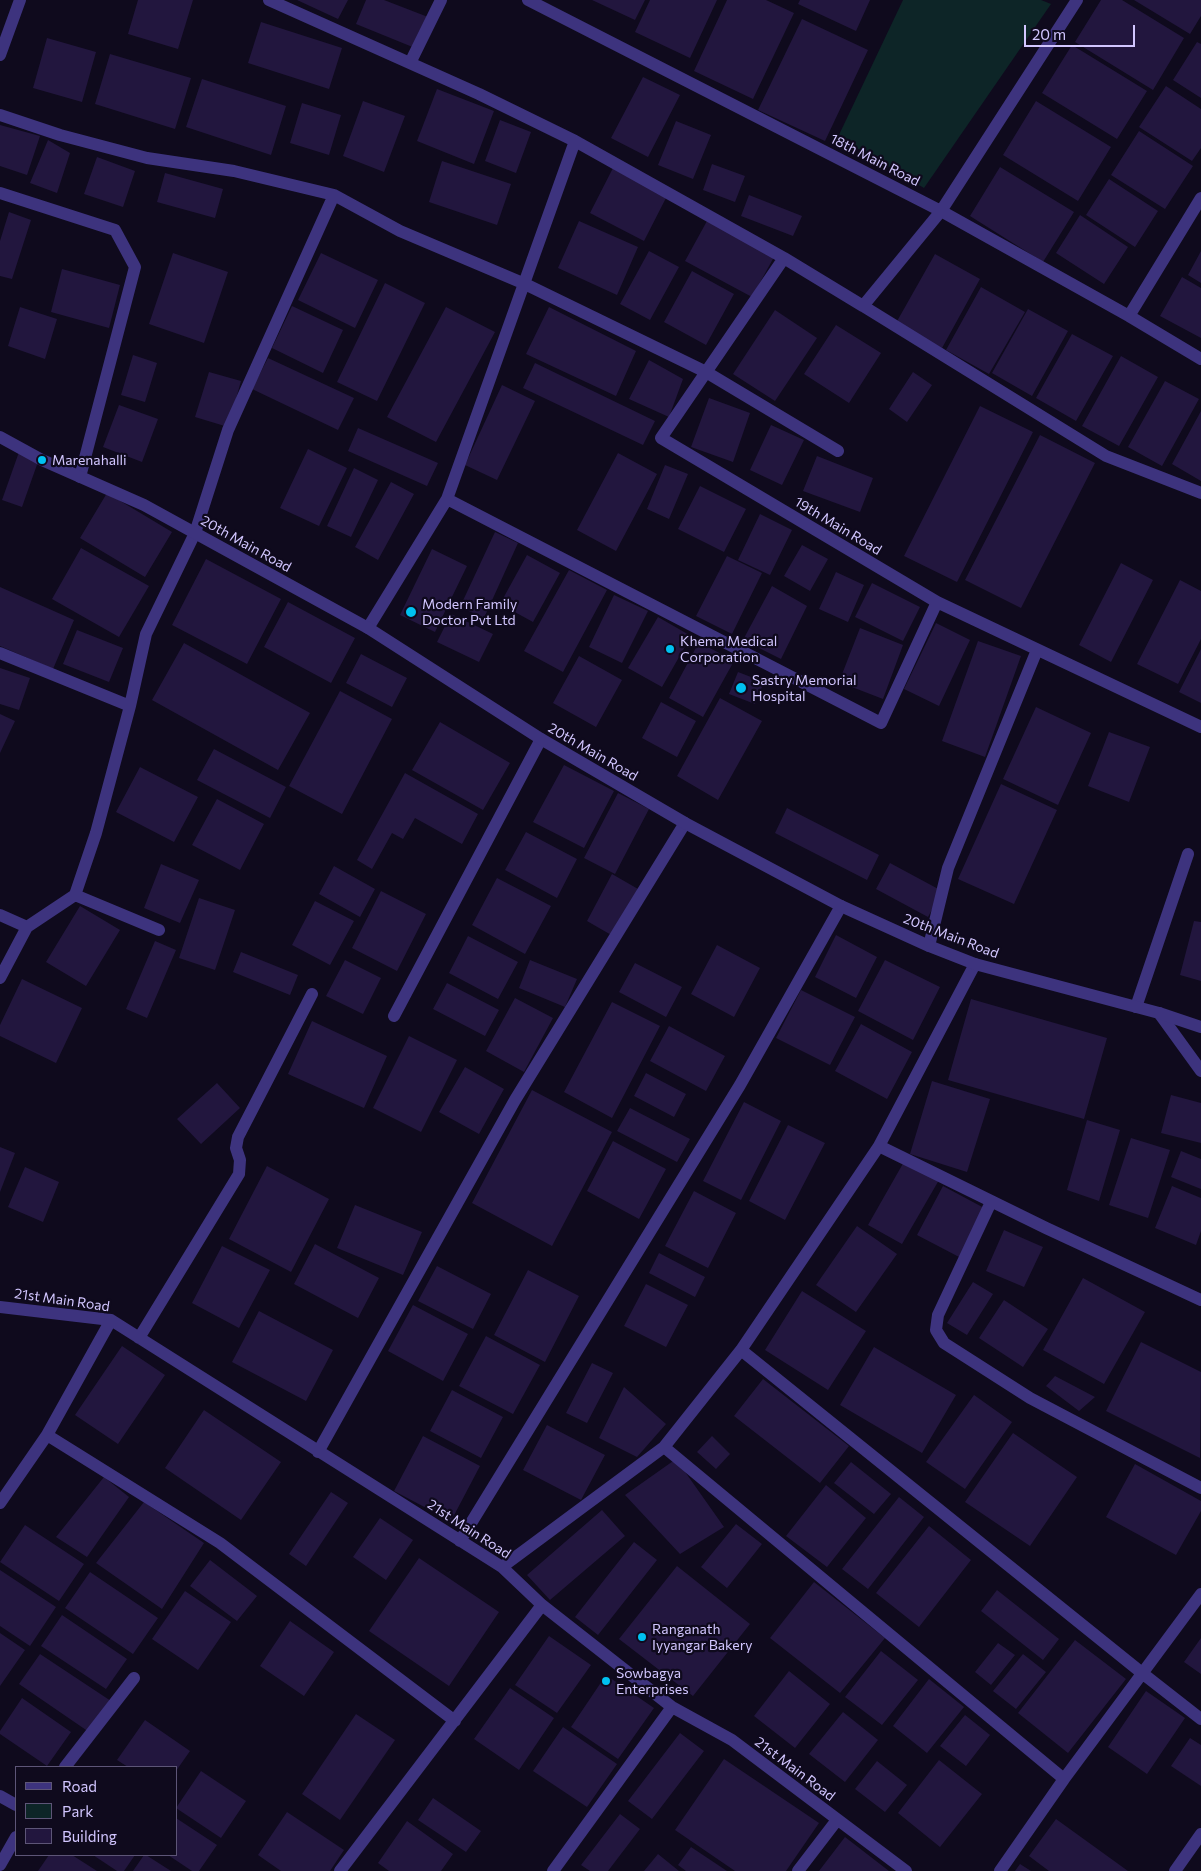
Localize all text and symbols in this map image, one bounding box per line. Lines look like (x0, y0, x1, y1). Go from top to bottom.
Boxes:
scale bar (1026, 15, 1137, 47)
text: 20 m (1032, 25, 1066, 43)
street label: 18th Main Road (827, 130, 923, 190)
place label: Marenahalli (52, 452, 127, 468)
marker: Marenahalli (36, 454, 48, 466)
street label: 19th Main Road (791, 493, 885, 559)
street label: 20th Main Road (198, 512, 294, 576)
place label: Modern Family Doctor Pvt Ltd (422, 596, 517, 628)
marker: Modern Family Doctor Pvt Ltd (404, 605, 418, 619)
place label: Khema Medical Corporation (680, 633, 777, 666)
marker: Khema Medical Corporation (664, 643, 676, 655)
place label: Sastry Memorial Hospital (752, 672, 857, 704)
marker: Sastry Memorial Hospital (734, 681, 748, 695)
street label: 20th Main Road (545, 720, 641, 784)
street label: 20th Main Road (901, 910, 1001, 962)
street label: 21st Main Road (13, 1285, 111, 1315)
street label: 21st Main Road (424, 1496, 514, 1562)
place label: Ranganath Iyyangar Bakery (652, 1621, 753, 1654)
marker: Ranganath Iyyangar Bakery (636, 1631, 648, 1643)
place label: Sowbagya Enterprises (616, 1665, 689, 1698)
marker: Sowbagya Enterprises (600, 1675, 612, 1687)
street label: 21st Main Road (752, 1733, 838, 1805)
legend (15, 1766, 178, 1856)
text: Road (62, 1777, 97, 1795)
text: Park (62, 1802, 93, 1820)
text: Building (62, 1827, 117, 1845)

